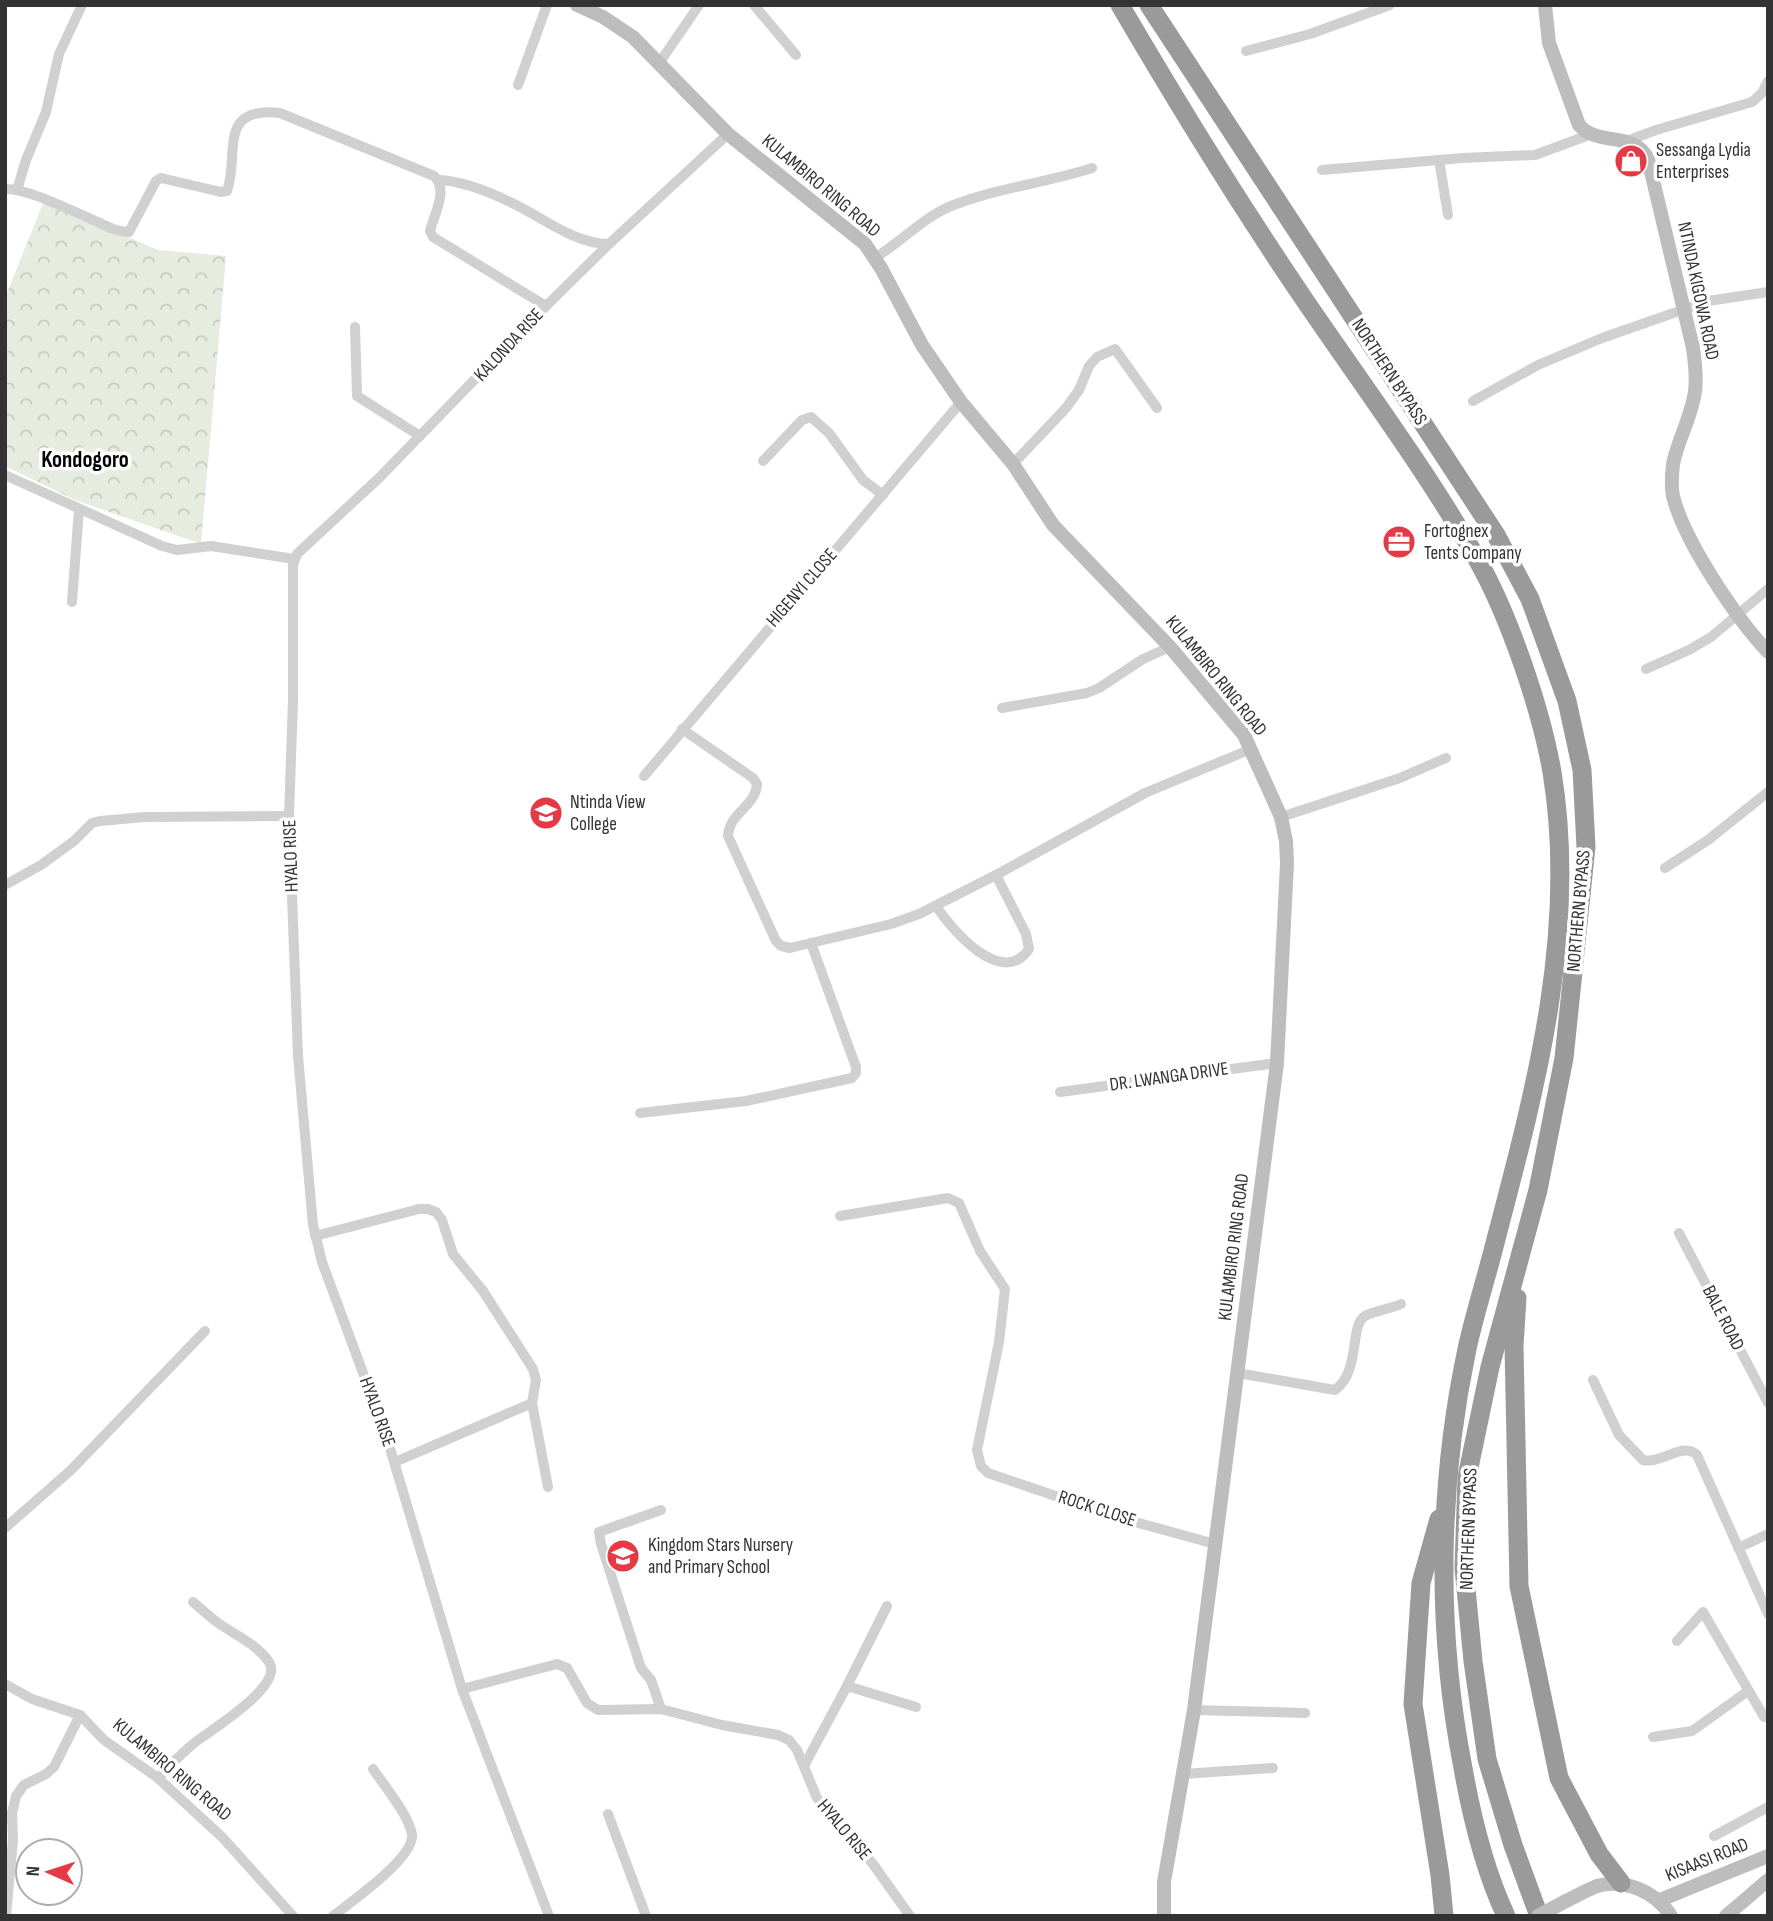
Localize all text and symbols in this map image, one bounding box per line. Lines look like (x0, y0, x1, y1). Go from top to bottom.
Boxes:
street label: KULAMBIRO RING ROAD (757, 130, 885, 242)
place label: Sessanga Lydia Enterprises (1656, 139, 1751, 184)
shop icon: Sessanga Lydia Enterprises (1612, 142, 1650, 180)
street label: NTINDA KIGOWA ROAD (1672, 220, 1724, 362)
street label: KALONDA RISE (469, 304, 549, 386)
street label: NORTHERN BYPASS (1346, 315, 1432, 429)
district label: Kondogoro (41, 446, 129, 474)
place label: Fortognex Tents Company (1424, 520, 1522, 565)
office icon: Fortognex Tents Company (1380, 523, 1418, 561)
street label: HIGENYI CLOSE (762, 544, 842, 632)
street label: KULAMBIRO RING ROAD (1160, 611, 1272, 741)
place label: Ntinda View College (570, 791, 646, 836)
school or university icon: Ntinda View College (527, 794, 565, 832)
street label: HYALO RISE (278, 819, 304, 893)
street label: NORTHERN BYPASS (1562, 849, 1596, 973)
street label: DR. LWANGA DRIVE (1108, 1057, 1230, 1097)
street label: KULAMBIRO RING ROAD (1214, 1172, 1254, 1322)
street label: BALE ROAD (1697, 1282, 1749, 1354)
street label: HYALO RISE (354, 1374, 400, 1450)
street label: NORTHERN BYPASS (1455, 1468, 1483, 1590)
street label: ROCK CLOSE (1055, 1486, 1139, 1532)
place label: Kingdom Stars Nursery and Primary School (648, 1534, 794, 1579)
school or university icon: Kingdom Stars Nursery and Primary School (604, 1537, 642, 1575)
street label: KULAMBIRO RING ROAD (108, 1714, 236, 1826)
street label: HYALO RISE (812, 1795, 876, 1865)
street label: KISAASI ROAD (1662, 1833, 1752, 1887)
north arrow (14, 1837, 84, 1907)
text: N (22, 1866, 45, 1877)

